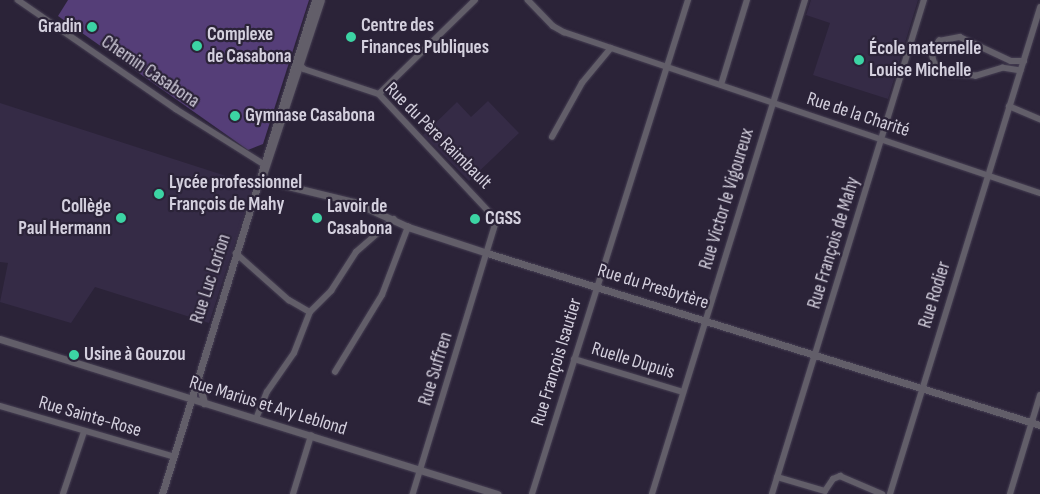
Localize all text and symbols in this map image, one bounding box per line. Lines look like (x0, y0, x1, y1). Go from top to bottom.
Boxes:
place label: Centre des Finances Publiques (361, 15, 489, 59)
place label: Gradin (38, 16, 82, 38)
marker: Gradin (86, 21, 98, 33)
place label: Complexe de Casabona (207, 24, 292, 68)
street label: Chemin Casabona (97, 31, 203, 113)
marker: Centre des Finances Publiques (345, 31, 357, 43)
place label: École maternelle Louise Michelle (869, 38, 981, 82)
marker: Complexe de Casabona (191, 40, 203, 52)
marker: École maternelle Louise Michelle (853, 54, 865, 66)
street label: Rue du Père Raimbault (380, 78, 496, 194)
street label: Rue de la Charité (804, 88, 912, 142)
place label: Gymnase Casabona (245, 105, 375, 127)
marker: Gymnase Casabona (229, 110, 241, 122)
street label: Rue Victor le Vigoureux (695, 126, 759, 272)
place label: Lycée professionnel François de Mahy (169, 172, 302, 216)
street label: Rue François de Mahy (803, 174, 865, 312)
marker: Lycée professionnel François de Mahy (153, 188, 165, 200)
place label: Collège Paul Hermann (18, 196, 111, 240)
place label: Lavoir de Casabona (327, 196, 392, 240)
place label: CGSS (485, 208, 521, 230)
marker: Collège Paul Hermann (115, 212, 127, 224)
marker: Lavoir de Casabona (311, 212, 323, 224)
marker: CGSS (469, 213, 481, 225)
street label: Rue Luc Lorion (186, 231, 236, 327)
street label: Rue du Presbytère (595, 259, 711, 315)
street label: Rue Rodier (914, 259, 956, 331)
street label: Rue François Isautier (527, 295, 587, 429)
street label: Rue Suffren (414, 330, 458, 408)
street label: Ruelle Dupuis (589, 338, 677, 384)
place label: Usine à Gouzou (84, 344, 185, 366)
marker: Usine à Gouzou (68, 349, 80, 361)
street label: Rue Marius et Ary Leblond (187, 371, 349, 441)
street label: Rue Sainte-Rose (36, 391, 144, 443)

